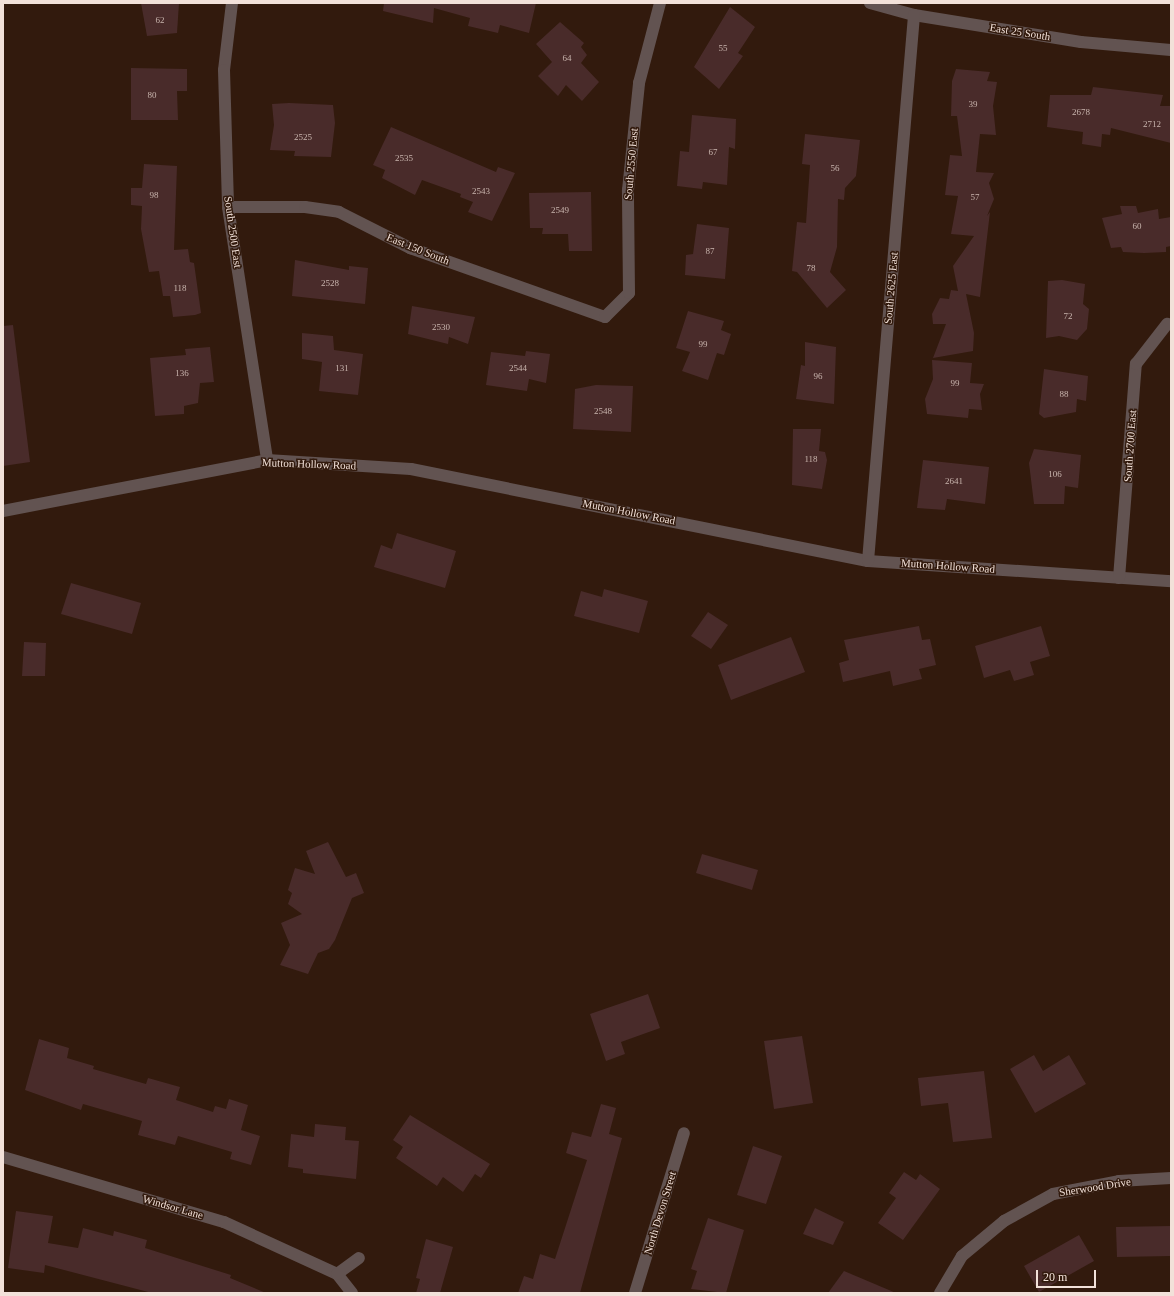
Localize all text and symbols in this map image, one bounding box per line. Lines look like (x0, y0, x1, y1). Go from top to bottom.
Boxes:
house number: 62 (156, 15, 164, 25)
street label: East 25 South (989, 21, 1051, 43)
house number: 55 (718, 43, 728, 53)
house number: 64 (562, 53, 572, 63)
house number: 80 (148, 90, 156, 100)
house number: 39 (968, 99, 978, 109)
house number: 2678 (1072, 107, 1090, 117)
house number: 2712 (1143, 119, 1161, 129)
street label: South 2550 East (621, 128, 641, 200)
house number: 2525 (294, 132, 312, 142)
house number: 67 (708, 147, 718, 157)
house number: 2535 (395, 153, 413, 163)
house number: 56 (830, 163, 840, 173)
house number: 2543 (472, 186, 490, 196)
house number: 98 (150, 190, 158, 200)
house number: 57 (970, 192, 980, 202)
street label: South 2500 East (221, 195, 245, 269)
house number: 2549 (551, 205, 569, 215)
house number: 60 (1132, 221, 1142, 231)
street label: East 150 South (385, 230, 451, 268)
house number: 87 (706, 246, 714, 256)
street label: South 2625 East (881, 252, 901, 324)
house number: 78 (806, 263, 816, 273)
house number: 2528 (321, 278, 339, 288)
house number: 118 (173, 283, 187, 293)
house number: 72 (1064, 311, 1072, 321)
house number: 2530 (432, 322, 450, 332)
house number: 99 (698, 339, 708, 349)
house number: 131 (335, 363, 349, 373)
house number: 2544 (509, 363, 527, 373)
house number: 136 (175, 368, 189, 378)
house number: 96 (814, 371, 822, 381)
house number: 99 (950, 378, 960, 388)
house number: 88 (1060, 389, 1068, 399)
house number: 2548 (594, 406, 612, 416)
street label: South 2700 East (1121, 410, 1139, 482)
house number: 118 (804, 454, 818, 464)
street label: Mutton Hollow Road (262, 456, 356, 472)
house number: 106 (1048, 469, 1062, 479)
house number: 2641 (945, 476, 963, 486)
street label: Mutton Hollow Road (582, 497, 676, 527)
street label: Mutton Hollow Road (901, 556, 995, 576)
street label: North Devon Street (641, 1170, 679, 1256)
street label: Sherwood Drive (1058, 1175, 1132, 1199)
street label: Windsor Lane (141, 1192, 205, 1222)
scale bar (1038, 1262, 1098, 1288)
text: 20 m (1043, 1270, 1067, 1284)

